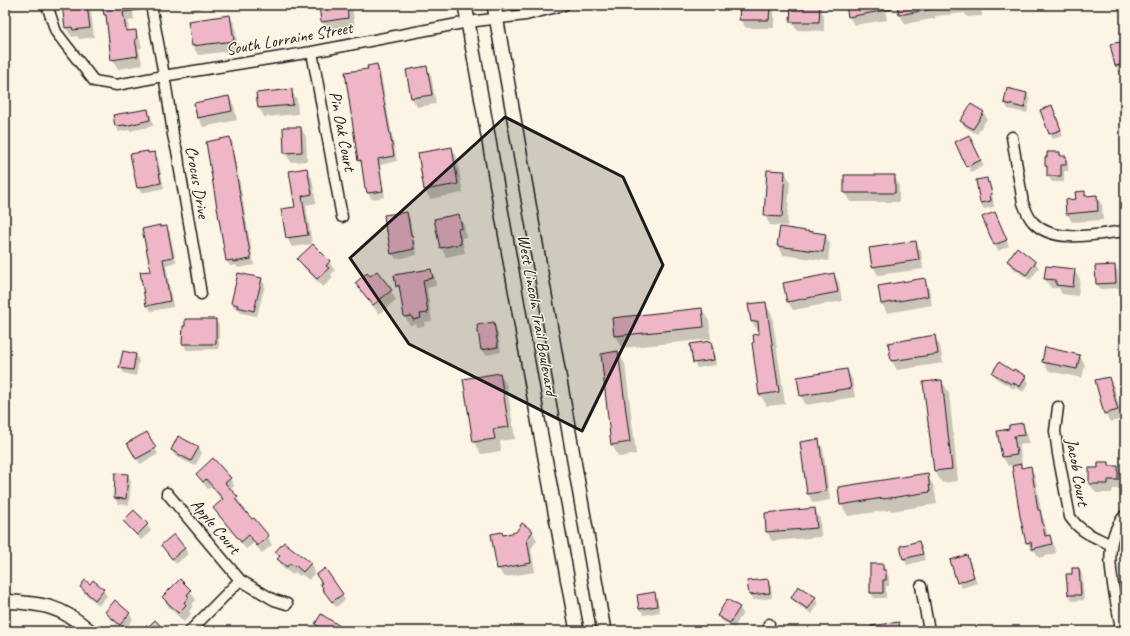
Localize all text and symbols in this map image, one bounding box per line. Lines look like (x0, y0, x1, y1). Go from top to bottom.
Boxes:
street label: South Lorraine Street (224, 17, 356, 60)
street label: Pin Oak Court (325, 90, 361, 175)
street label: Crocus Drive (181, 144, 214, 221)
street label: West Lincoln Trail Boulevard (513, 233, 562, 399)
street label: Jacob Court (1061, 436, 1094, 510)
street label: Apple Court (186, 494, 246, 560)

